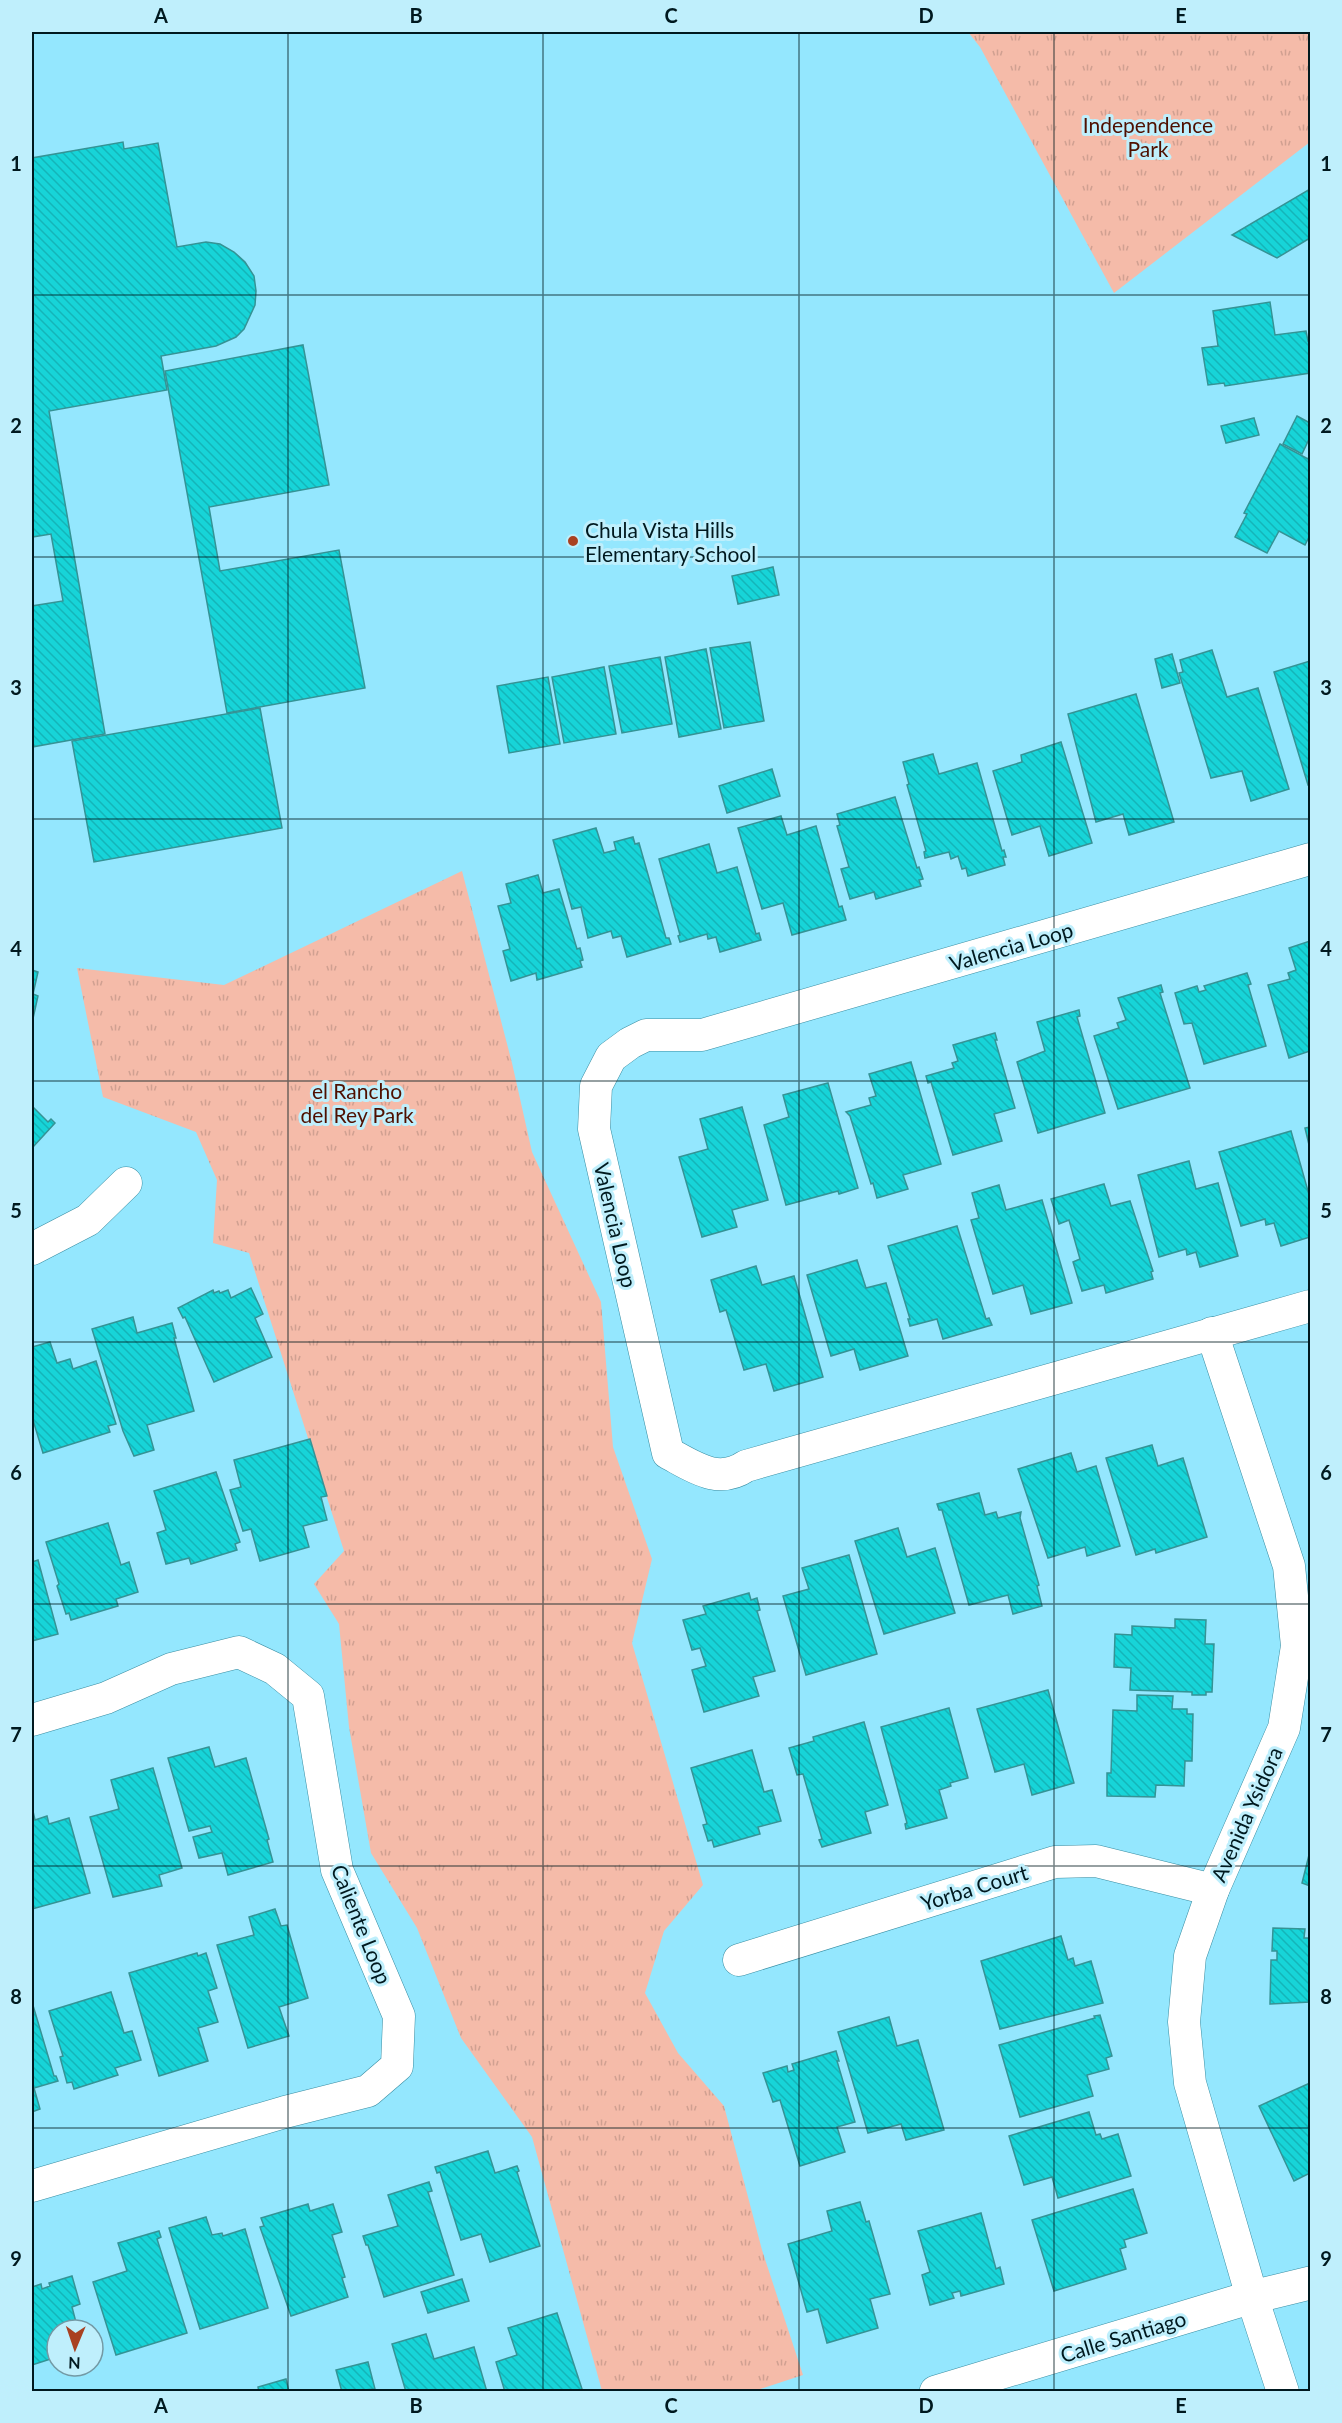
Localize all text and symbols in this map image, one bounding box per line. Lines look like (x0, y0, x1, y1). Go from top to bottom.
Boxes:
text: A (153, 3, 168, 27)
text: B (409, 3, 423, 27)
text: C (664, 3, 678, 27)
text: D (918, 3, 934, 27)
text: E (1175, 3, 1187, 27)
park label: Independence Park (1083, 112, 1213, 161)
text: 1 (10, 151, 22, 175)
text: 1 (1320, 151, 1332, 175)
text: 2 (10, 413, 22, 437)
text: 2 (1320, 413, 1332, 437)
place label: Chula Vista Hills Elementary School (585, 517, 756, 566)
marker: Chula Vista Hills Elementary School (566, 534, 580, 548)
text: 3 (10, 675, 22, 699)
text: 3 (1320, 675, 1332, 699)
street label: Valencia Loop (946, 916, 1076, 976)
text: 4 (10, 936, 22, 960)
text: 4 (1320, 936, 1332, 960)
park label: el Rancho del Rey Park (300, 1078, 414, 1127)
street label: Valencia Loop (589, 1160, 643, 1290)
text: 5 (10, 1198, 22, 1222)
text: 5 (1320, 1198, 1332, 1222)
text: 6 (10, 1460, 22, 1484)
text: 6 (1320, 1460, 1332, 1484)
text: 7 (10, 1722, 22, 1746)
text: 7 (1320, 1722, 1332, 1746)
street label: Avenida Ysidora (1205, 1743, 1287, 1885)
street label: Yorba Court (917, 1859, 1031, 1915)
street label: Caliente Loop (327, 1861, 397, 1987)
text: 8 (10, 1984, 22, 2008)
text: 8 (1320, 1984, 1332, 2008)
text: 9 (10, 2246, 22, 2270)
text: 9 (1320, 2246, 1332, 2270)
street label: Calle Santiago (1057, 2305, 1189, 2367)
north arrow (45, 2318, 105, 2378)
text: N (68, 2354, 81, 2373)
text: A (153, 2393, 168, 2417)
text: B (409, 2393, 423, 2417)
text: C (664, 2393, 678, 2417)
text: D (918, 2393, 934, 2417)
text: E (1175, 2393, 1187, 2417)

